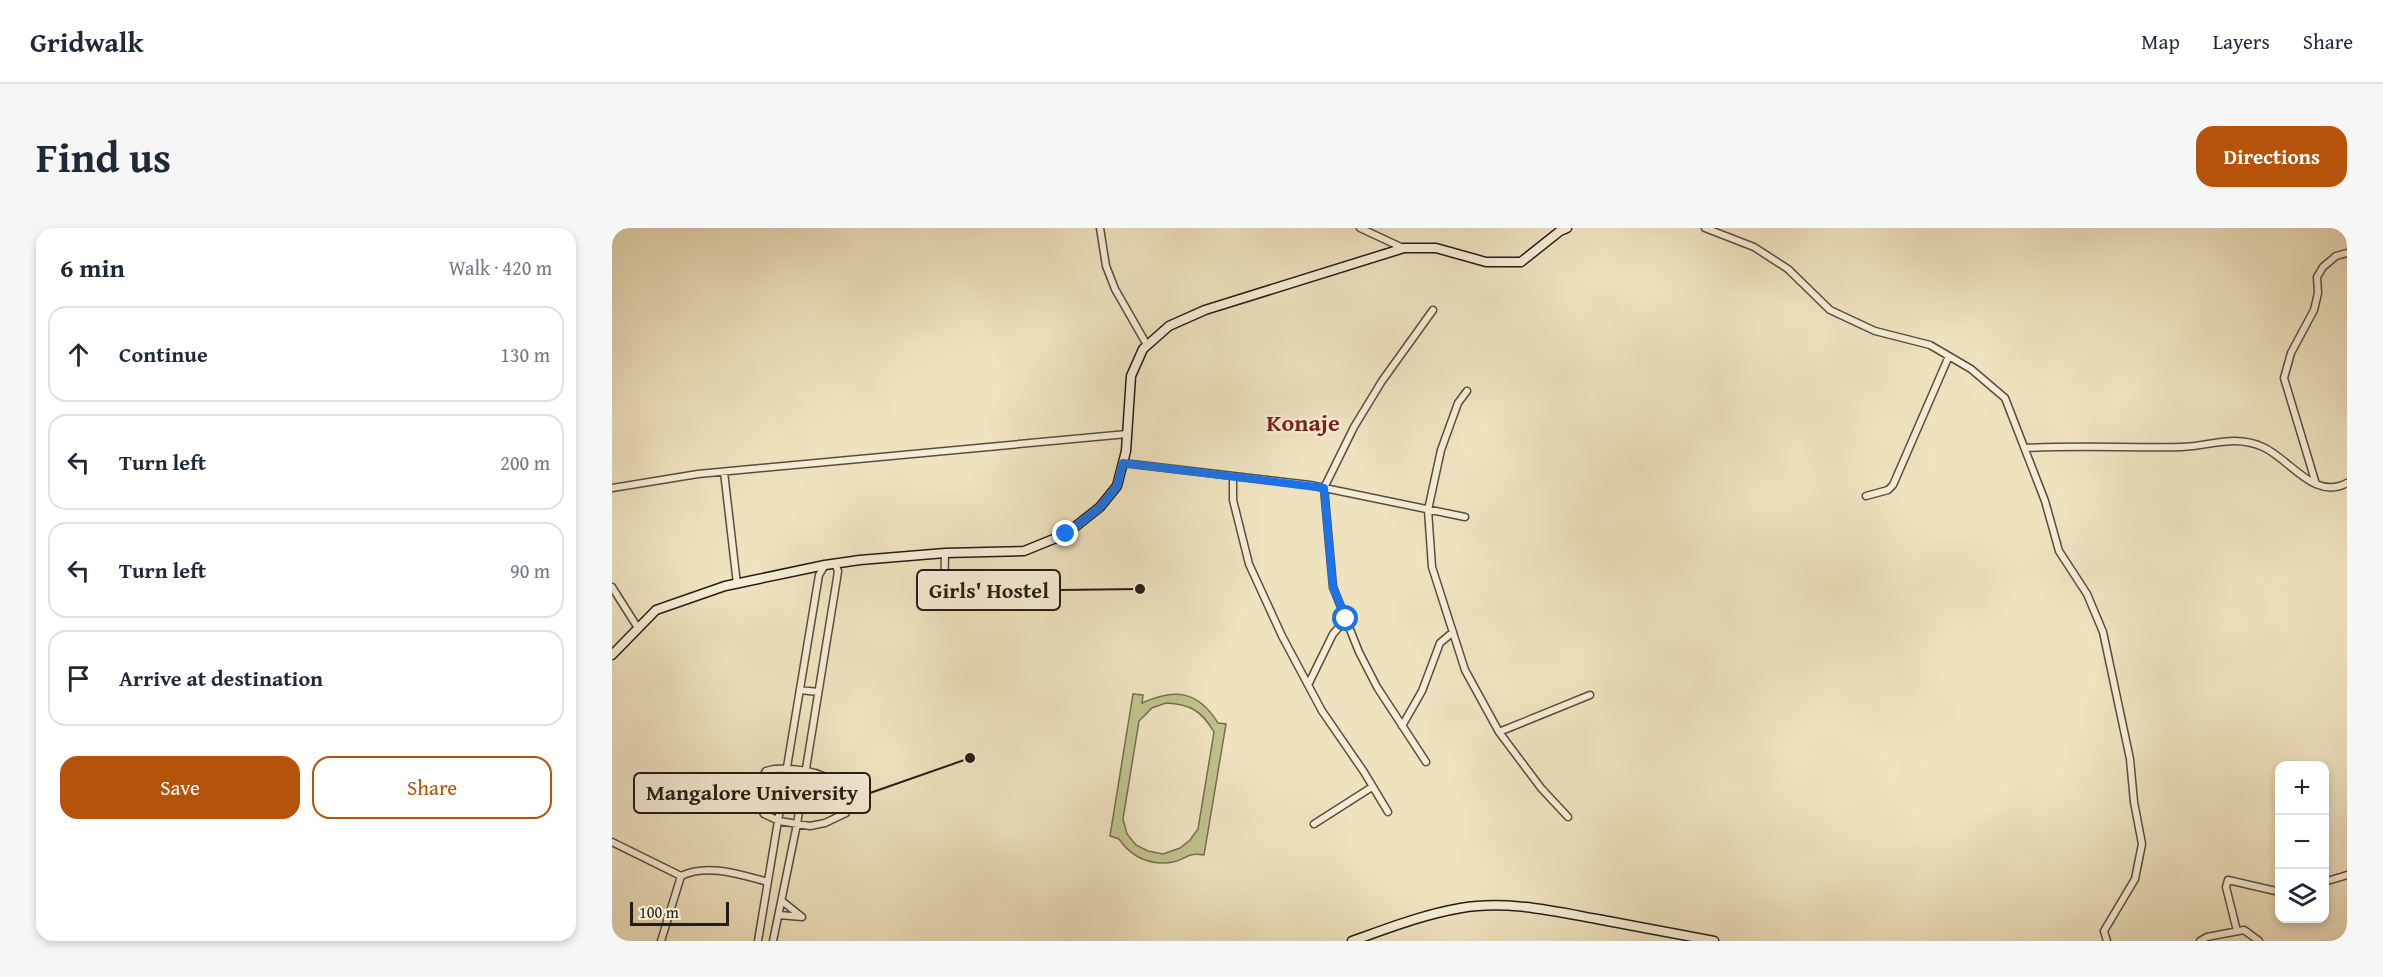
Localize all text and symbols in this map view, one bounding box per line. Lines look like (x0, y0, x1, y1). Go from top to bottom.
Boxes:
text: Gridwalk (30, 21, 143, 62)
text: Map (2141, 26, 2180, 57)
text: Layers (2213, 26, 2270, 57)
text: Share (2303, 26, 2353, 57)
text: Find us (36, 126, 171, 187)
button: Directions (2196, 126, 2347, 187)
text: 6 min (60, 248, 125, 287)
text: Walk · 420 m (449, 253, 552, 282)
icon: ahead (62, 338, 95, 371)
text: Continue (119, 338, 208, 370)
text: 130 m (500, 340, 550, 369)
district label: Konaje (1266, 405, 1340, 440)
icon: left (62, 446, 95, 479)
text: Turn left (119, 446, 206, 478)
text: 200 m (500, 448, 550, 477)
route end (1052, 520, 1078, 546)
icon: left (62, 554, 95, 587)
text: Turn left (119, 554, 206, 586)
text: 90 m (510, 556, 550, 585)
callout: Girls' Hostel (917, 570, 1060, 610)
text: Girls' Hostel (929, 574, 1049, 606)
route start (1332, 605, 1358, 631)
icon: arrive (62, 662, 95, 695)
text: Arrive at destination (119, 662, 323, 694)
button: Save (60, 756, 300, 819)
button: Share (312, 756, 552, 819)
map controls (2275, 761, 2329, 923)
button: + (2275, 761, 2329, 815)
callout: Mangalore University (634, 773, 870, 813)
text: Mangalore University (646, 776, 859, 808)
button: − (2275, 815, 2329, 869)
button: layers (2275, 869, 2329, 923)
scale bar (630, 899, 729, 926)
text: 100 m (639, 900, 679, 924)

